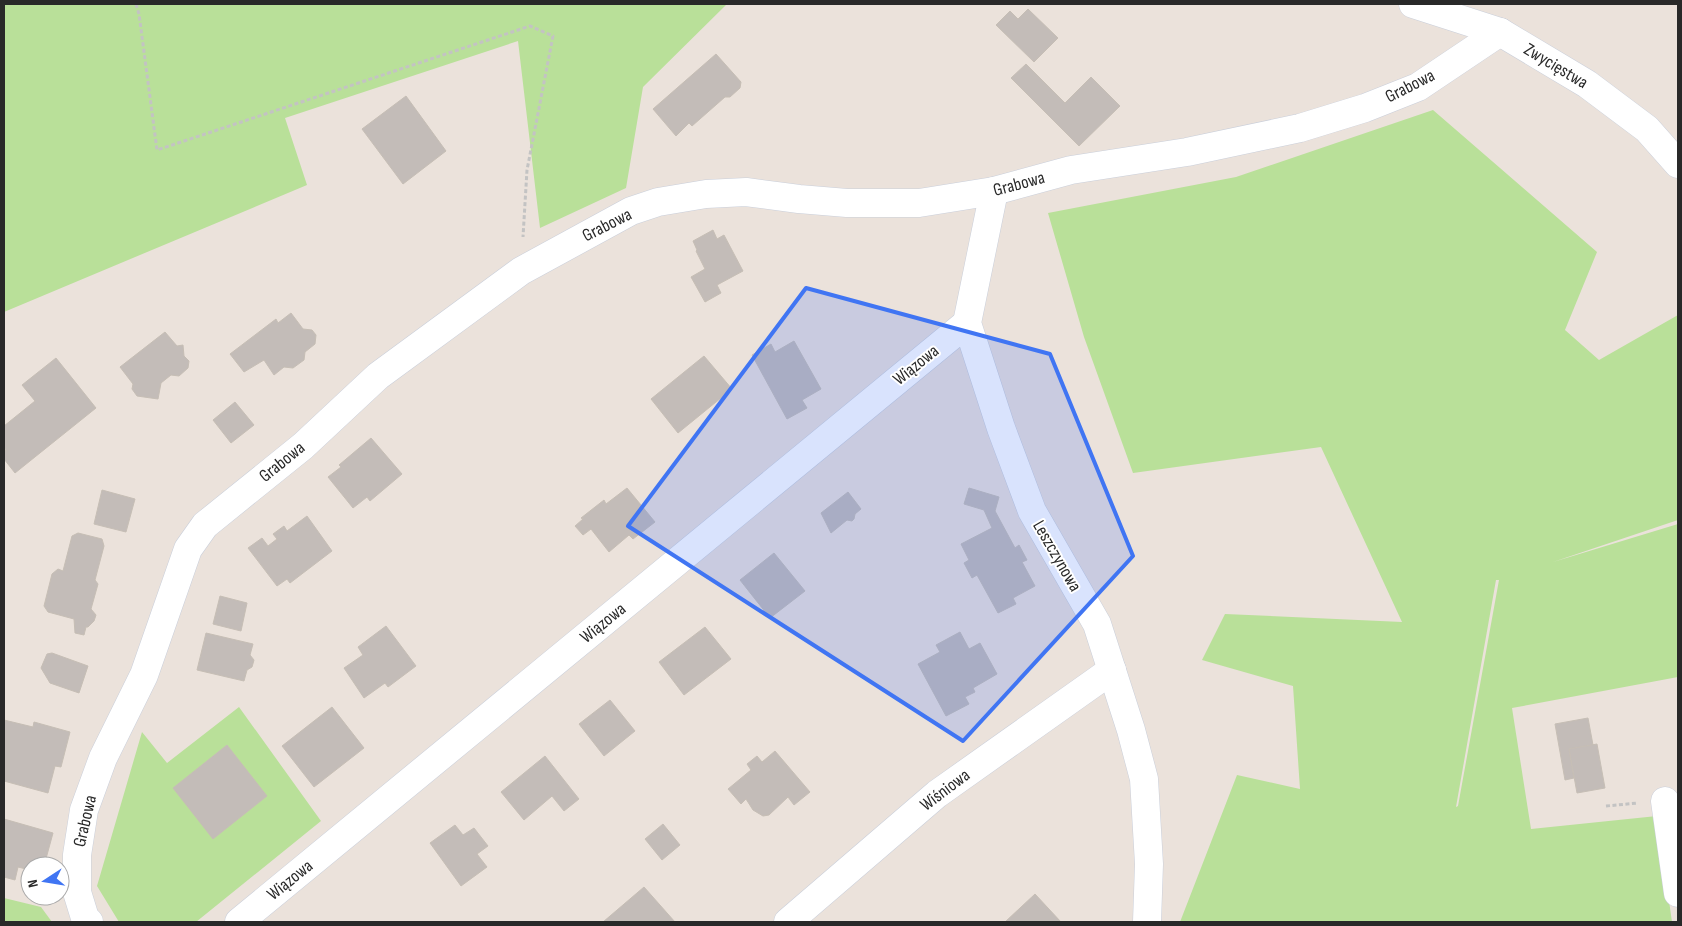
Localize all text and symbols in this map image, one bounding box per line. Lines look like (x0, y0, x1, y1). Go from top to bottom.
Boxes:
street label: Zwycięstwa (1520, 39, 1592, 93)
street label: Grabowa (1382, 65, 1438, 107)
street label: Grabowa (991, 167, 1047, 201)
street label: Grabowa (579, 204, 635, 246)
street label: Wiązowa (889, 340, 943, 390)
street label: Grabowa (255, 437, 309, 487)
street label: Leszczynowa (1028, 517, 1086, 595)
street label: Wiązowa (576, 598, 630, 648)
street label: Wiśniowa (916, 764, 974, 815)
street label: Grabowa (69, 793, 101, 849)
street label: Wiązowa (263, 855, 317, 905)
north arrow (20, 856, 70, 906)
text: N (24, 878, 42, 889)

